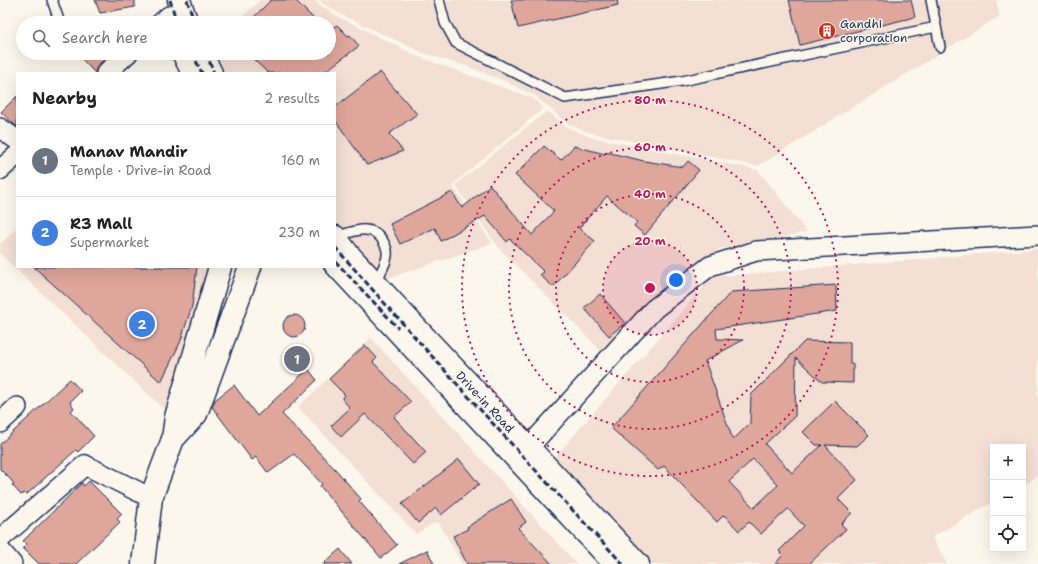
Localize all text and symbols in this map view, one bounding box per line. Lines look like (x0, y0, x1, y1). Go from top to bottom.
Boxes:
search box (16, 16, 336, 60)
place label: Gandhi corporation (840, 16, 907, 46)
building icon: Gandhi corporation (817, 21, 837, 41)
icon: search (30, 27, 52, 49)
text: Search here (62, 28, 148, 48)
text: Nearby (32, 87, 97, 109)
text: 2 results (264, 90, 320, 107)
text: 80 m (634, 92, 666, 108)
text: 60 m (634, 139, 666, 155)
text: Manav Mandir (70, 142, 188, 162)
text: 1 (42, 152, 48, 169)
text: 160 m (282, 152, 320, 169)
text: Temple · Drive-in Road (70, 162, 211, 179)
text: 40 m (634, 186, 666, 202)
text: R3 Mall (70, 214, 133, 234)
text: 2 (40, 224, 50, 241)
text: 230 m (278, 224, 320, 241)
text: 20 m (634, 233, 666, 249)
text: Supermarket (70, 234, 149, 251)
your location (666, 270, 686, 290)
centre of rings (643, 281, 657, 295)
pin: 2 (129, 309, 155, 339)
pin: 1 (284, 344, 310, 374)
street label: Drive-in Road (452, 368, 518, 437)
map controls (990, 444, 1026, 552)
button: + (990, 444, 1026, 480)
button: − (990, 480, 1026, 516)
button: locate (990, 516, 1026, 552)

